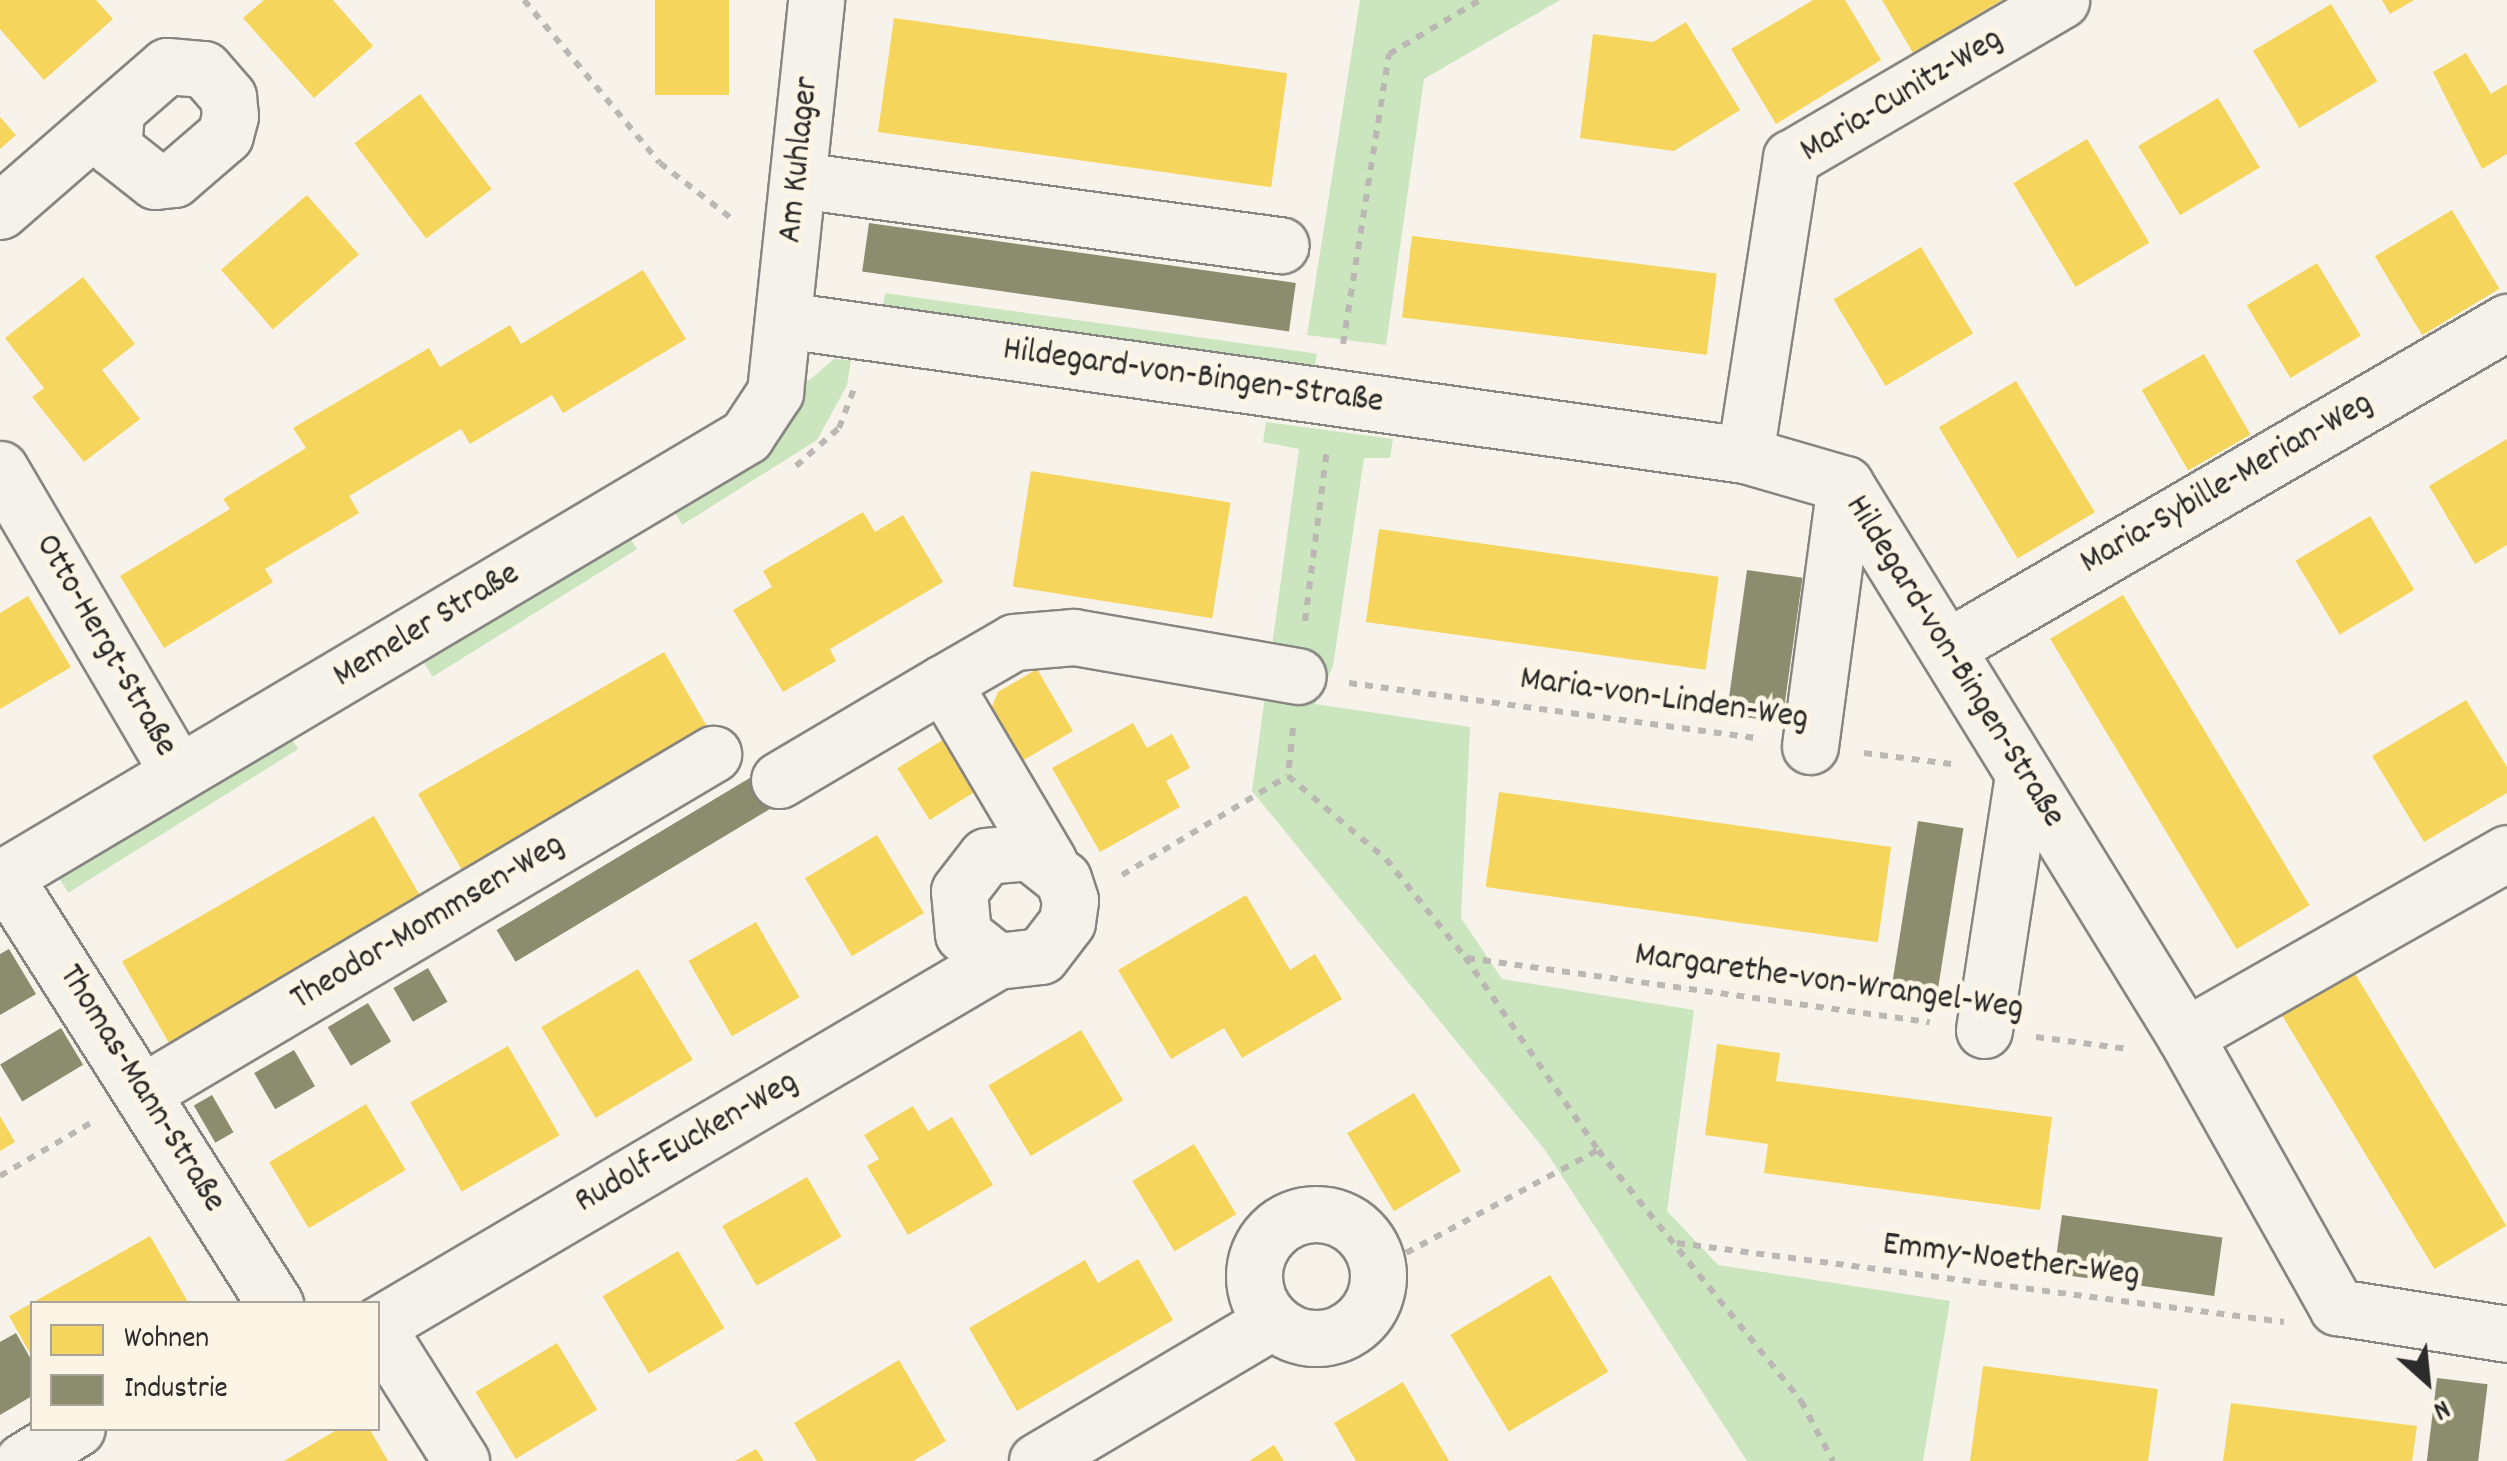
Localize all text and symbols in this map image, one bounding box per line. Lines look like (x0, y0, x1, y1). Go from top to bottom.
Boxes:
street label: Maria-Cunitz-Weg (1793, 19, 2011, 173)
street label: Am Kuhlager (770, 75, 830, 245)
street label: Hildegard-von-Bingen-Straße (1000, 330, 1386, 424)
street label: Maria-Sybille-Merian-Weg (2073, 383, 2381, 585)
street label: Hildegard-von-Bingen-Straße (1835, 488, 2073, 836)
street label: Otto-Hergt-Straße (24, 527, 186, 765)
street label: Memeler Straße (326, 554, 528, 698)
street label: Maria-von-Linden-Weg (1517, 659, 1811, 741)
street label: Theodor-Mommsen-Weg (284, 825, 572, 1021)
street label: Margarethe-von-Wrangel-Weg (1632, 935, 2026, 1031)
street label: Thomas-Mann-Straße (48, 958, 234, 1220)
street label: Rudolf-Eucken-Weg (568, 1062, 806, 1224)
street label: Emmy-Noether-Weg (1880, 1224, 2142, 1298)
legend (30, 1301, 380, 1431)
text: Wohnen (124, 1319, 209, 1362)
north arrow (2377, 1331, 2477, 1431)
text: Industrie (124, 1369, 228, 1412)
text: N (2425, 1387, 2456, 1429)

